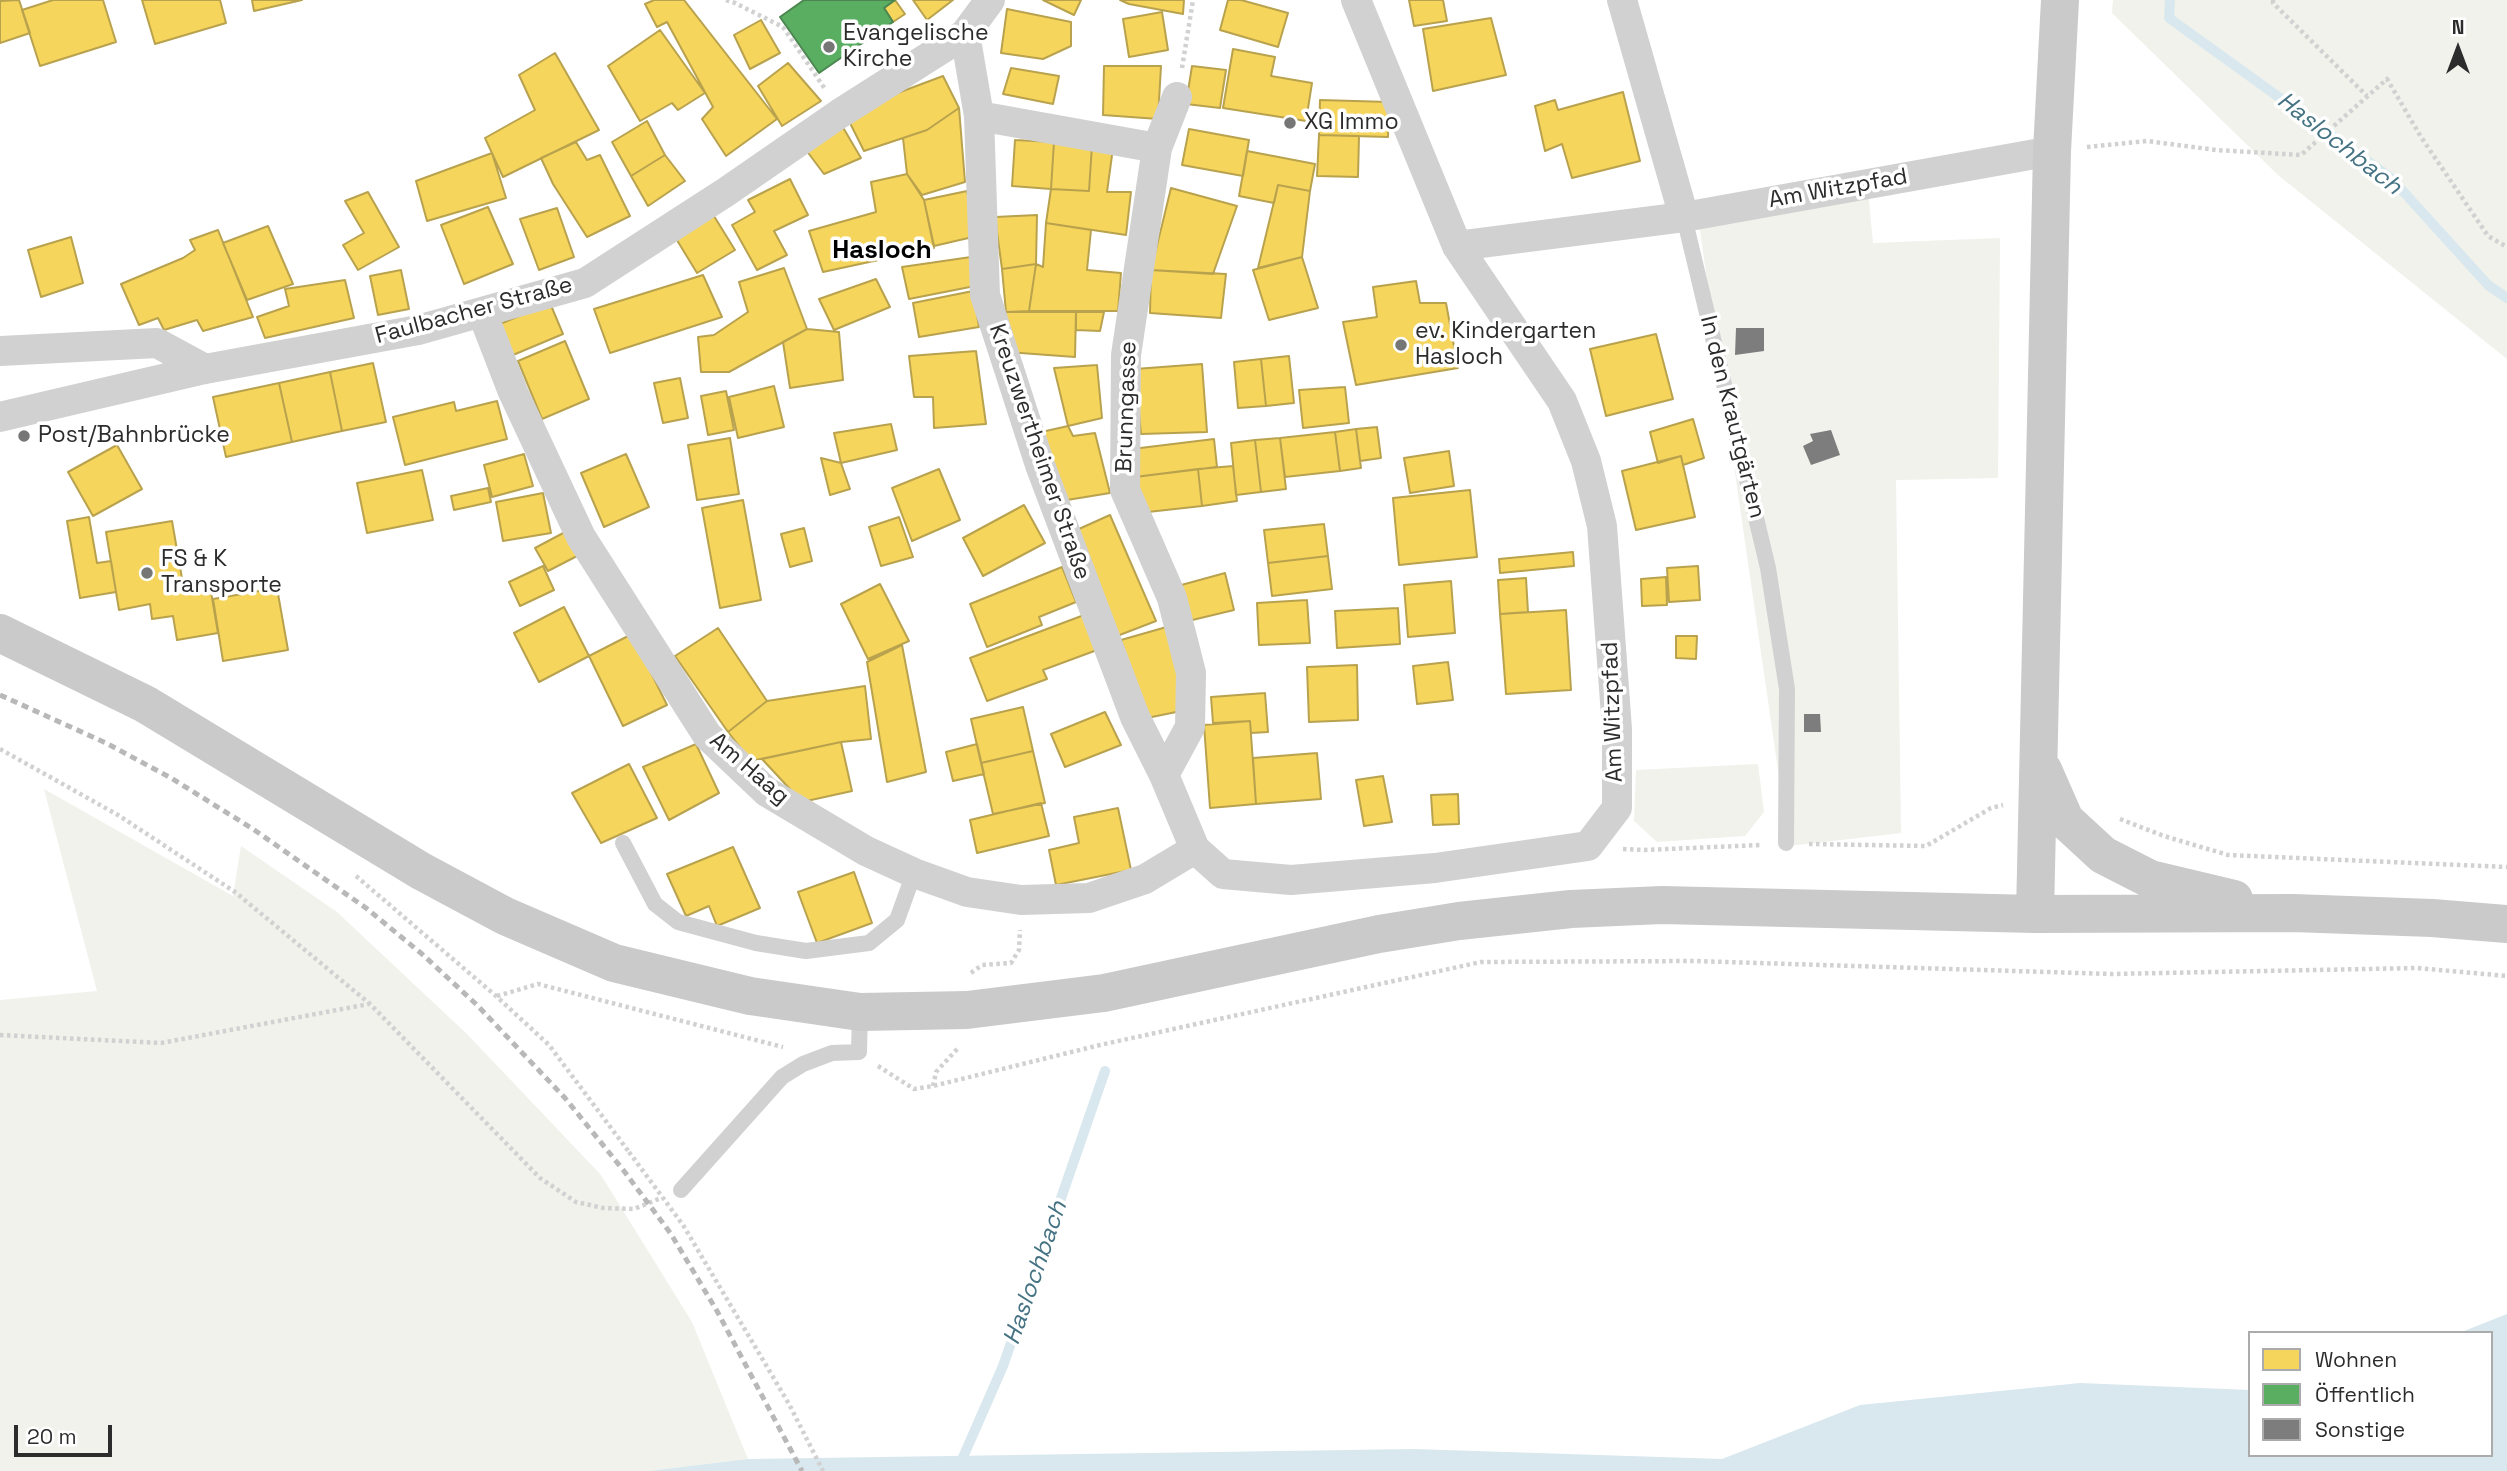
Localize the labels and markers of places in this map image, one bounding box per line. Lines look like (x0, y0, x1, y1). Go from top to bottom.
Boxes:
place label: Evangelische Kirche (843, 20, 989, 74)
marker: Evangelische Kirche (821, 39, 837, 55)
place label: XG Immo (1304, 109, 1399, 137)
marker: XG Immo (1282, 115, 1298, 131)
place label: ev. Kindergarten Hasloch (1415, 318, 1596, 372)
marker: ev. Kindergarten Hasloch (1393, 337, 1409, 353)
place label: Post/Bahnbrücke (38, 422, 230, 450)
marker: Post/Bahnbrücke (16, 428, 32, 444)
place label: FS & K Transporte (161, 546, 282, 600)
marker: FS & K Transporte (139, 565, 155, 581)

